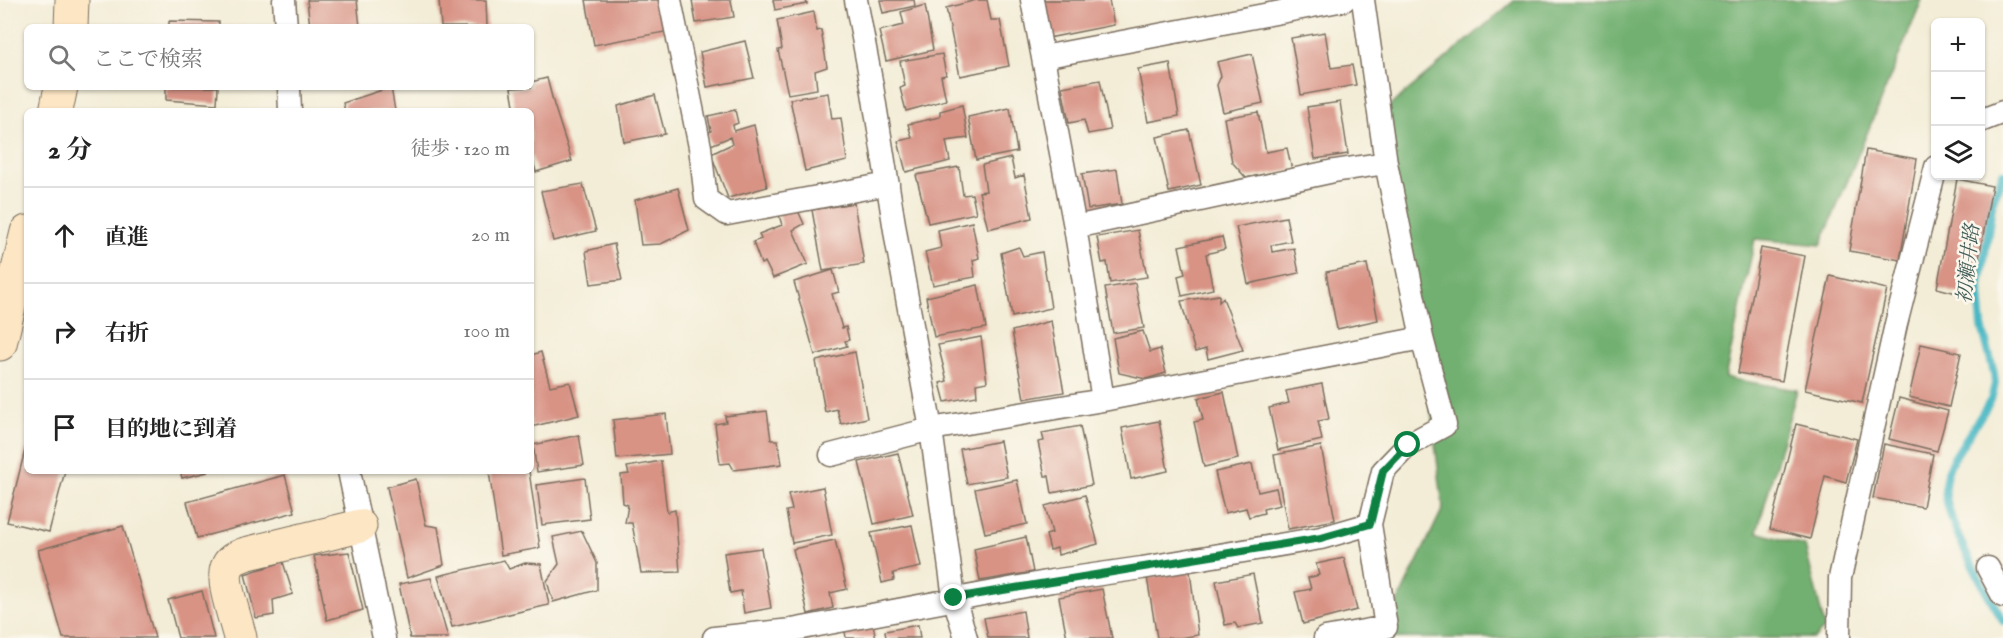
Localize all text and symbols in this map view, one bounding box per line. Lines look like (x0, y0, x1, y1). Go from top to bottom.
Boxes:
map controls (1931, 18, 1985, 180)
button: + (1931, 18, 1985, 72)
search box (24, 24, 534, 90)
icon: search (45, 41, 78, 74)
text: ここで検索 (93, 46, 203, 74)
button: − (1931, 72, 1985, 126)
button: layers (1931, 126, 1985, 180)
text: 2 分 (48, 134, 92, 167)
text: 徒歩 · 120 m (410, 137, 510, 162)
icon: ahead (48, 219, 81, 252)
water label: 初瀬井路 (1952, 221, 1986, 305)
text: 20 m (471, 223, 510, 248)
text: 直進 (105, 224, 149, 252)
icon: right (48, 315, 81, 348)
text: 100 m (463, 319, 510, 344)
text: 右折 (105, 320, 149, 348)
icon: arrive (48, 411, 81, 444)
text: 目的地に到着 (105, 416, 237, 444)
route start (1394, 431, 1420, 457)
route end (940, 584, 966, 610)

